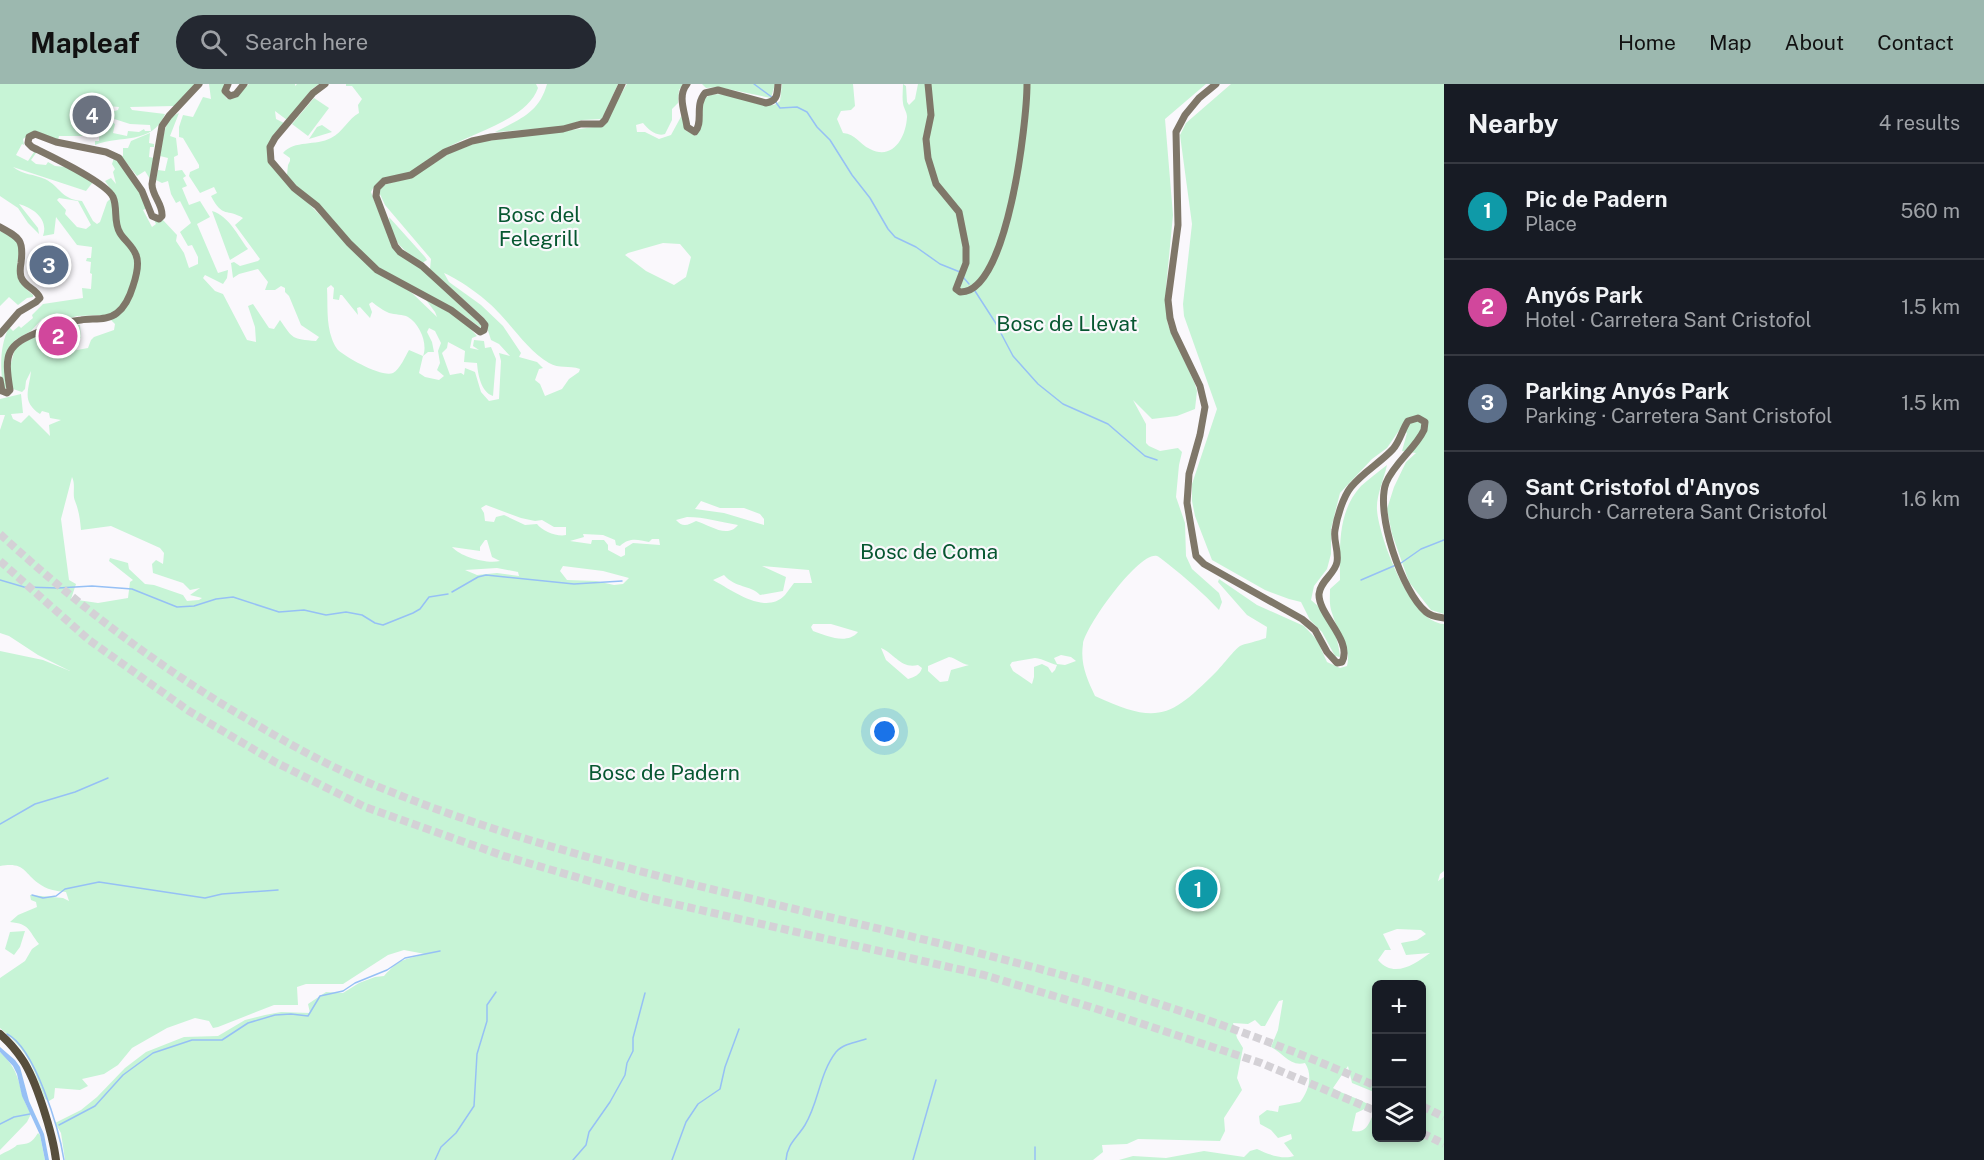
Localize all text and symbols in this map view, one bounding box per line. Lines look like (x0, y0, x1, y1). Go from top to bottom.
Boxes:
search box (176, 15, 596, 69)
text: Mapleaf (30, 26, 140, 59)
icon: search (197, 26, 230, 59)
text: Search here (245, 29, 368, 55)
text: Home (1618, 30, 1676, 55)
text: Map (1709, 30, 1752, 55)
text: About (1785, 30, 1844, 55)
text: Contact (1877, 30, 1954, 55)
pin: 4 (72, 93, 112, 138)
text: Nearby (1468, 108, 1558, 139)
text: 4 results (1879, 111, 1960, 135)
text: Pic de Padern (1525, 186, 1668, 212)
text: 1 (1483, 199, 1492, 223)
text: 560 m (1900, 199, 1960, 223)
park label: Bosc del Felegrill (497, 202, 581, 251)
text: Place (1525, 212, 1577, 236)
pin: 3 (29, 242, 68, 288)
text: Anyós Park (1525, 282, 1643, 308)
text: 2 (1481, 295, 1494, 319)
text: 1.5 km (1901, 295, 1960, 319)
text: Hotel · Carretera Sant Cristofol (1525, 308, 1812, 332)
park label: Bosc de Llevat (996, 311, 1138, 336)
pin: 2 (38, 314, 78, 358)
text: Parking Anyós Park (1525, 378, 1729, 404)
text: 3 (1481, 391, 1494, 415)
text: 1.5 km (1901, 391, 1960, 415)
text: Parking · Carretera Sant Cristofol (1525, 404, 1832, 428)
text: Sant Cristofol d'Anyos (1525, 474, 1760, 500)
text: 4 (1481, 487, 1494, 511)
text: 1.6 km (1902, 487, 1960, 511)
text: Church · Carretera Sant Cristofol (1525, 500, 1828, 524)
park label: Bosc de Coma (860, 539, 998, 564)
your location (870, 717, 899, 746)
park label: Bosc de Padern (588, 760, 740, 785)
pin: 1 (1178, 866, 1218, 912)
map controls (1372, 980, 1426, 1142)
button: + (1372, 980, 1426, 1034)
button: − (1372, 1034, 1426, 1088)
button: layers (1372, 1088, 1426, 1142)

